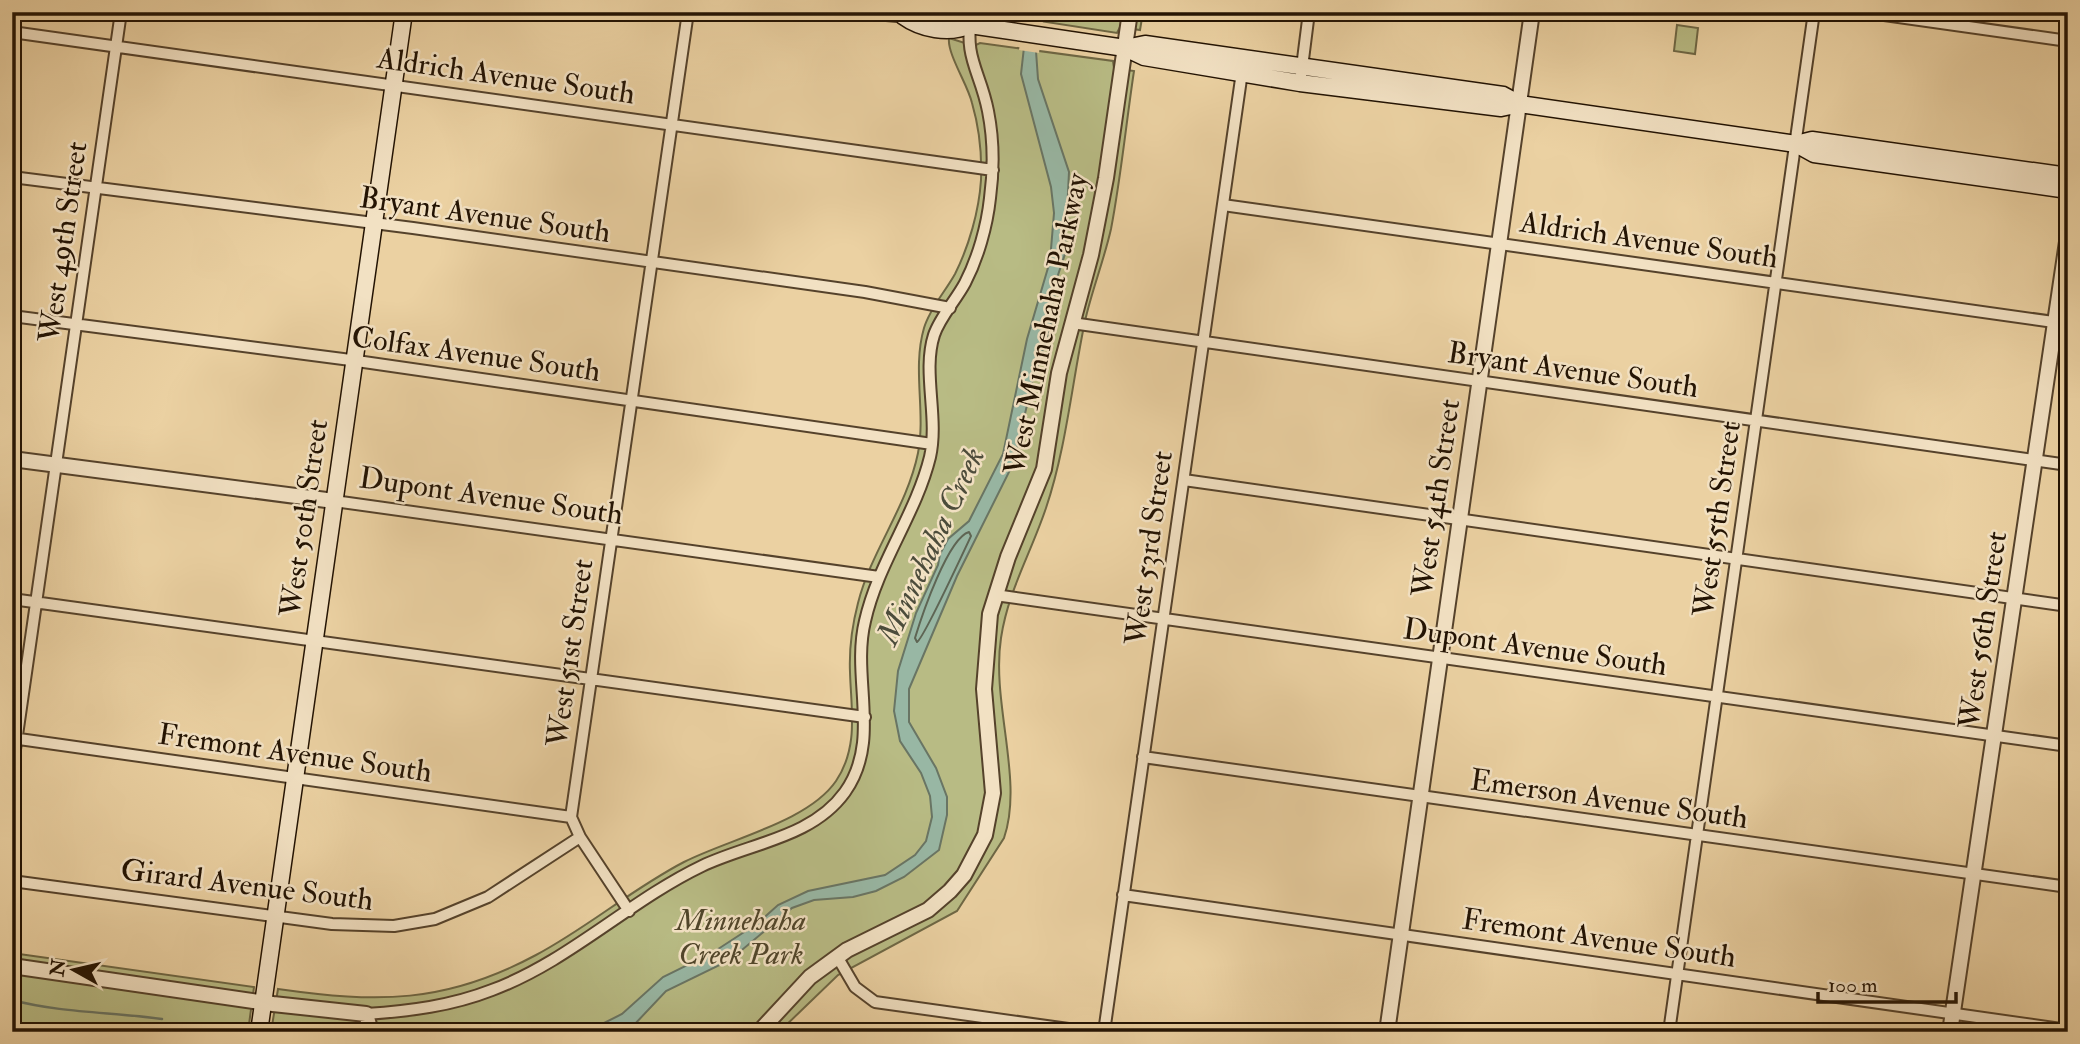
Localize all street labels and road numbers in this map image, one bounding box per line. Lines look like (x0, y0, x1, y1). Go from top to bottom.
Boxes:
street label: Aldrich Avenue South (374, 39, 637, 112)
street label: West 49th Street (30, 139, 95, 346)
street label: West Minnehaha Parkway (996, 169, 1096, 479)
street label: Bryant Avenue South (357, 179, 613, 251)
street label: Aldrich Avenue South (1517, 203, 1780, 276)
street label: Colfax Avenue South (349, 318, 603, 390)
street label: Bryant Avenue South (1445, 334, 1701, 406)
street label: West 54th Street (1404, 396, 1468, 600)
street label: West 50th Street (272, 417, 336, 620)
street label: West 55th Street (1685, 419, 1749, 620)
street label: West 53rd Street (1117, 448, 1181, 649)
street label: Dupont Avenue South (357, 459, 626, 533)
street label: West 56th Street (1951, 529, 2015, 732)
street label: West 51st Street (538, 556, 602, 750)
street label: Dupont Avenue South (1401, 610, 1670, 684)
street label: Fremont Avenue South (156, 715, 434, 791)
street label: Emerson Avenue South (1468, 761, 1751, 837)
street label: Girard Avenue South (119, 851, 376, 919)
street label: Fremont Avenue South (1460, 900, 1738, 976)

